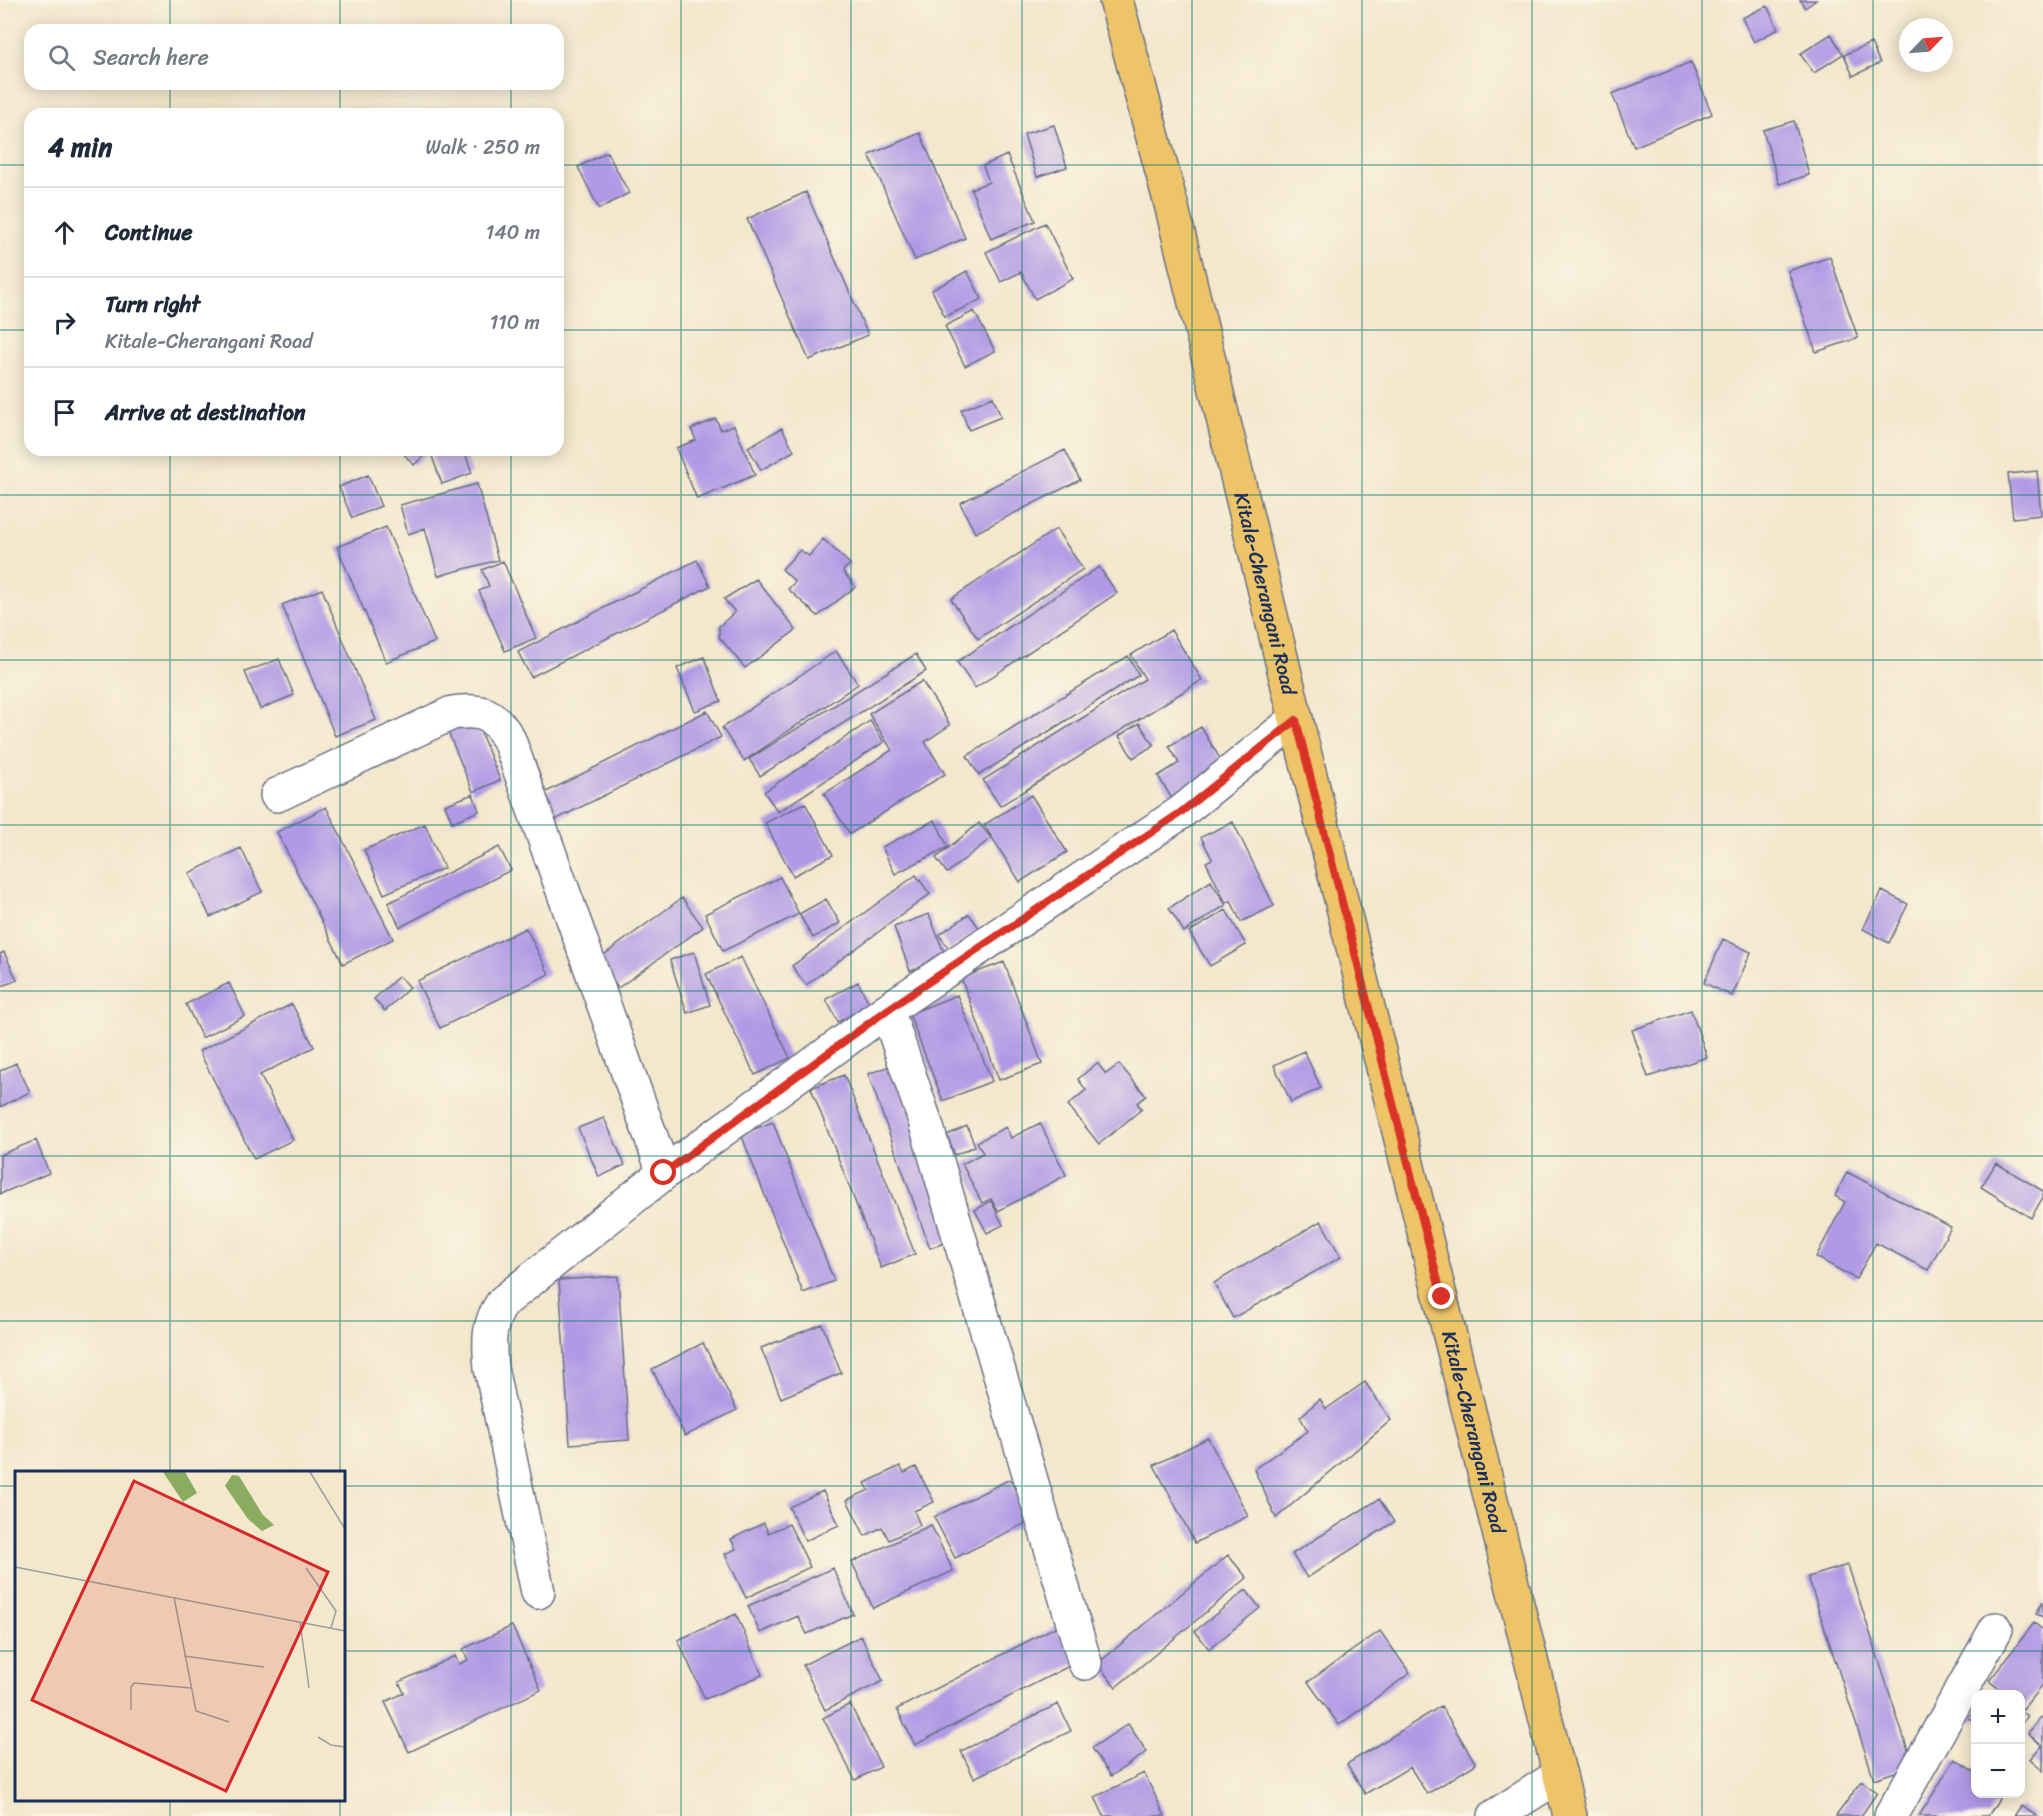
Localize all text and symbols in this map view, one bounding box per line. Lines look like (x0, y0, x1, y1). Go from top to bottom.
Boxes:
north arrow (1899, 18, 1953, 72)
search box (24, 24, 564, 90)
text: Search here (93, 38, 209, 77)
icon: search (45, 41, 78, 74)
text: 4 min (48, 124, 112, 170)
text: Walk · 250 m (426, 130, 540, 165)
text: Continue (105, 213, 193, 252)
text: 140 m (486, 215, 540, 250)
icon: ahead (48, 216, 81, 249)
text: Turn right (105, 285, 200, 324)
text: 110 m (490, 305, 540, 340)
icon: right (48, 306, 81, 339)
text: Kitale-Cherangani Road (105, 324, 313, 359)
text: Arrive at destination (105, 393, 306, 432)
icon: arrive (48, 396, 81, 429)
street label: Kitale-Cherangani Road (1224, 488, 1307, 700)
route start (650, 1159, 676, 1185)
route end (1428, 1283, 1454, 1309)
street label: Kitale-Cherangani Road (1432, 1327, 1517, 1538)
inset map (15, 1471, 345, 1801)
map controls (1971, 1690, 2025, 1798)
button: + (1971, 1690, 2025, 1744)
button: − (1971, 1744, 2025, 1798)

